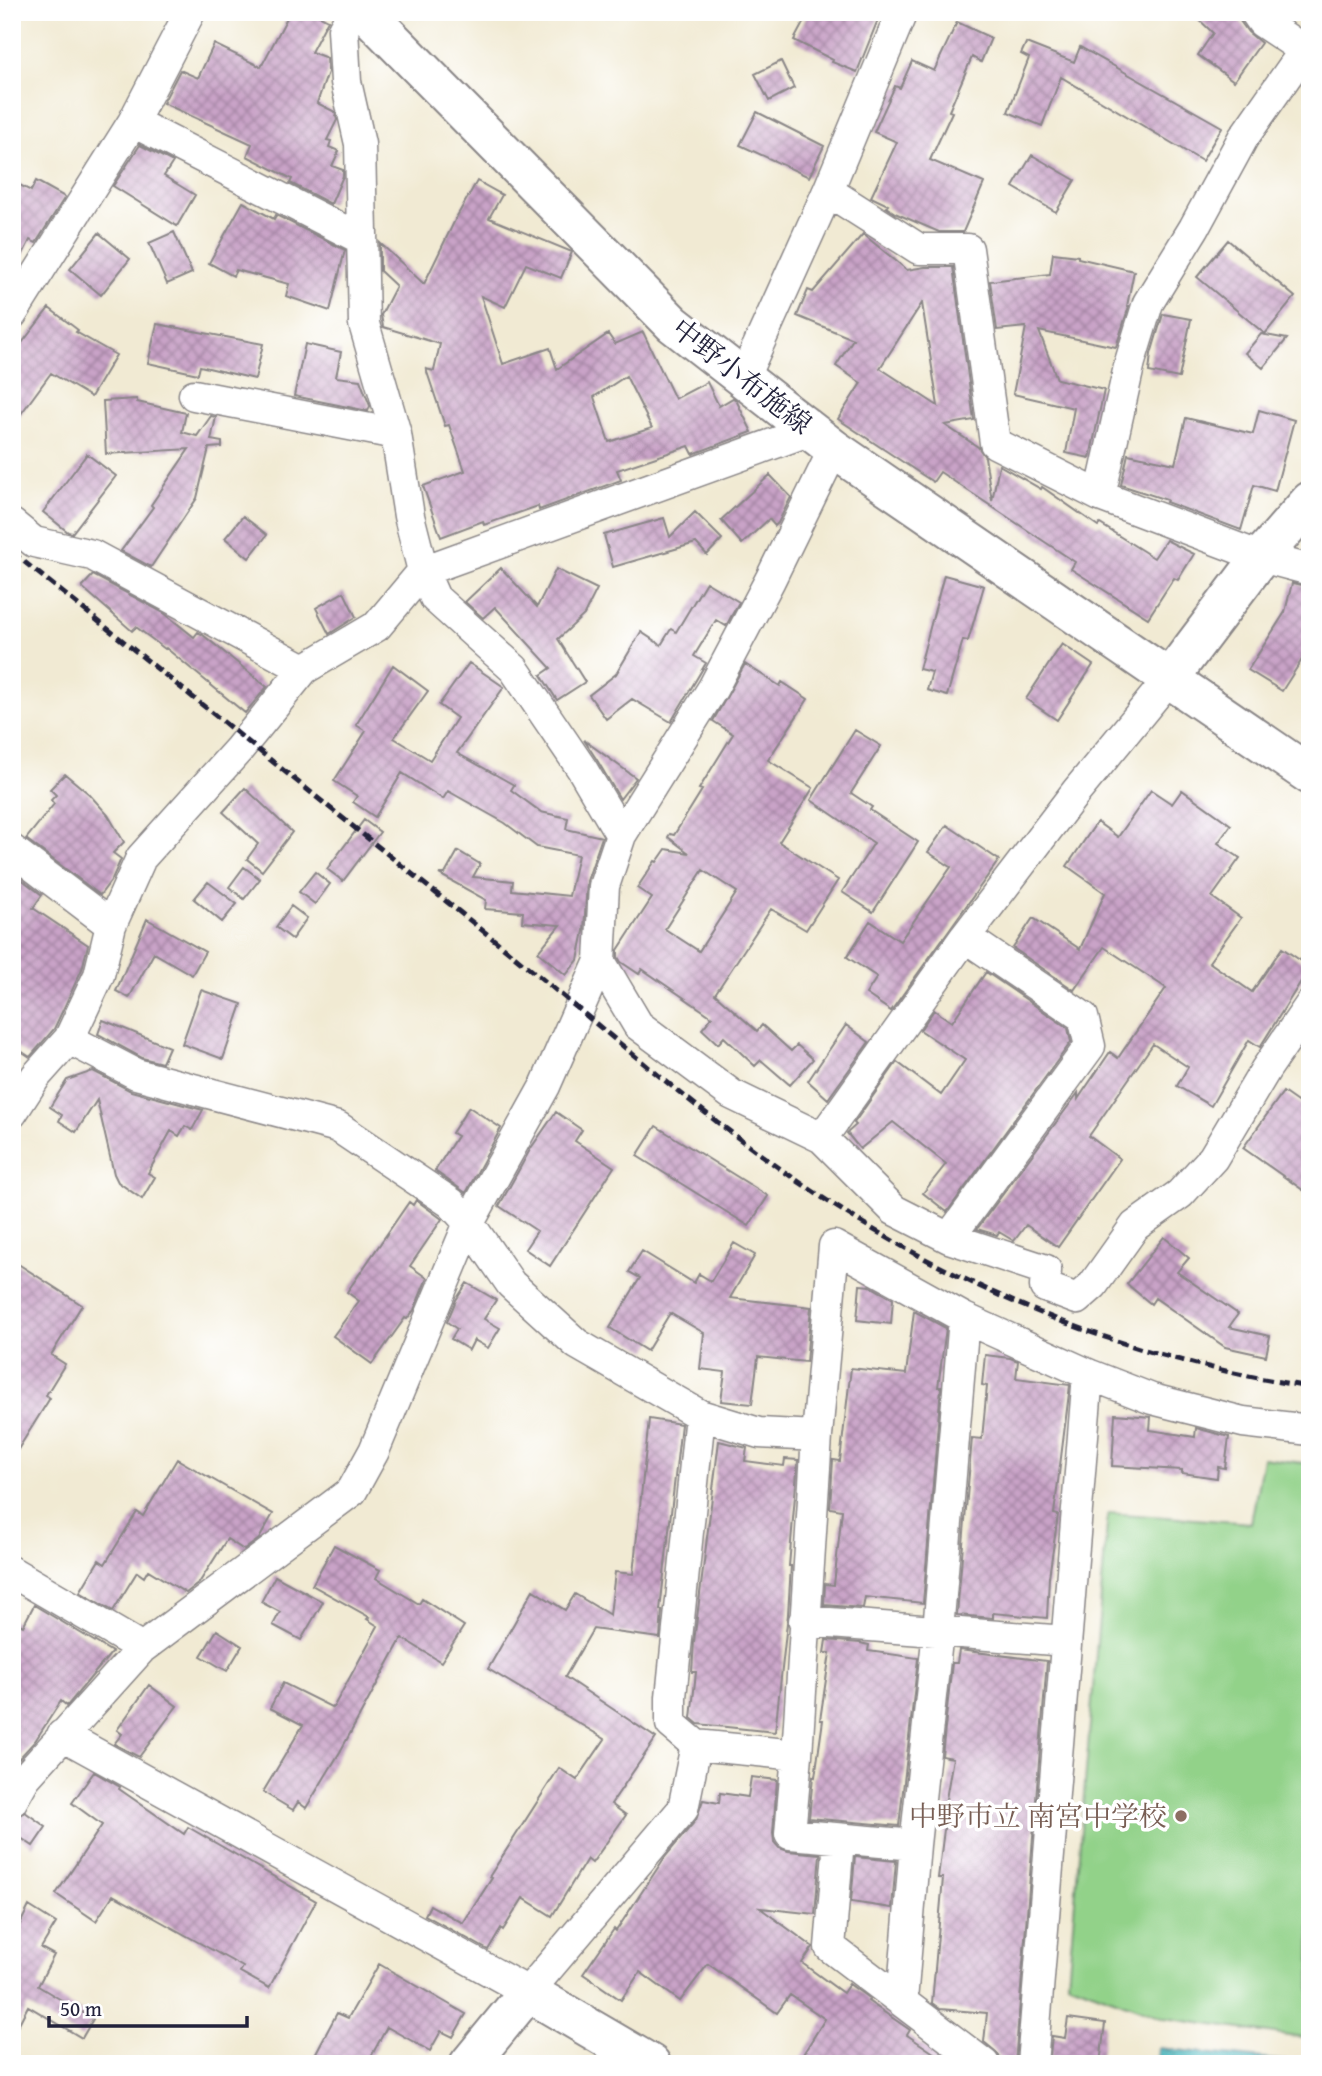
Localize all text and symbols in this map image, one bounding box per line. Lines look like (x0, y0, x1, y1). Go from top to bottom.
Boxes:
street label: 中野小布施線 (663, 308, 821, 443)
place label: 中野市立 南宮中学校 (909, 1795, 1167, 1836)
marker: 中野市立 南宮中学校 (1173, 1808, 1189, 1824)
scale bar (49, 1985, 247, 2029)
text: 50 m (60, 1993, 102, 2024)

